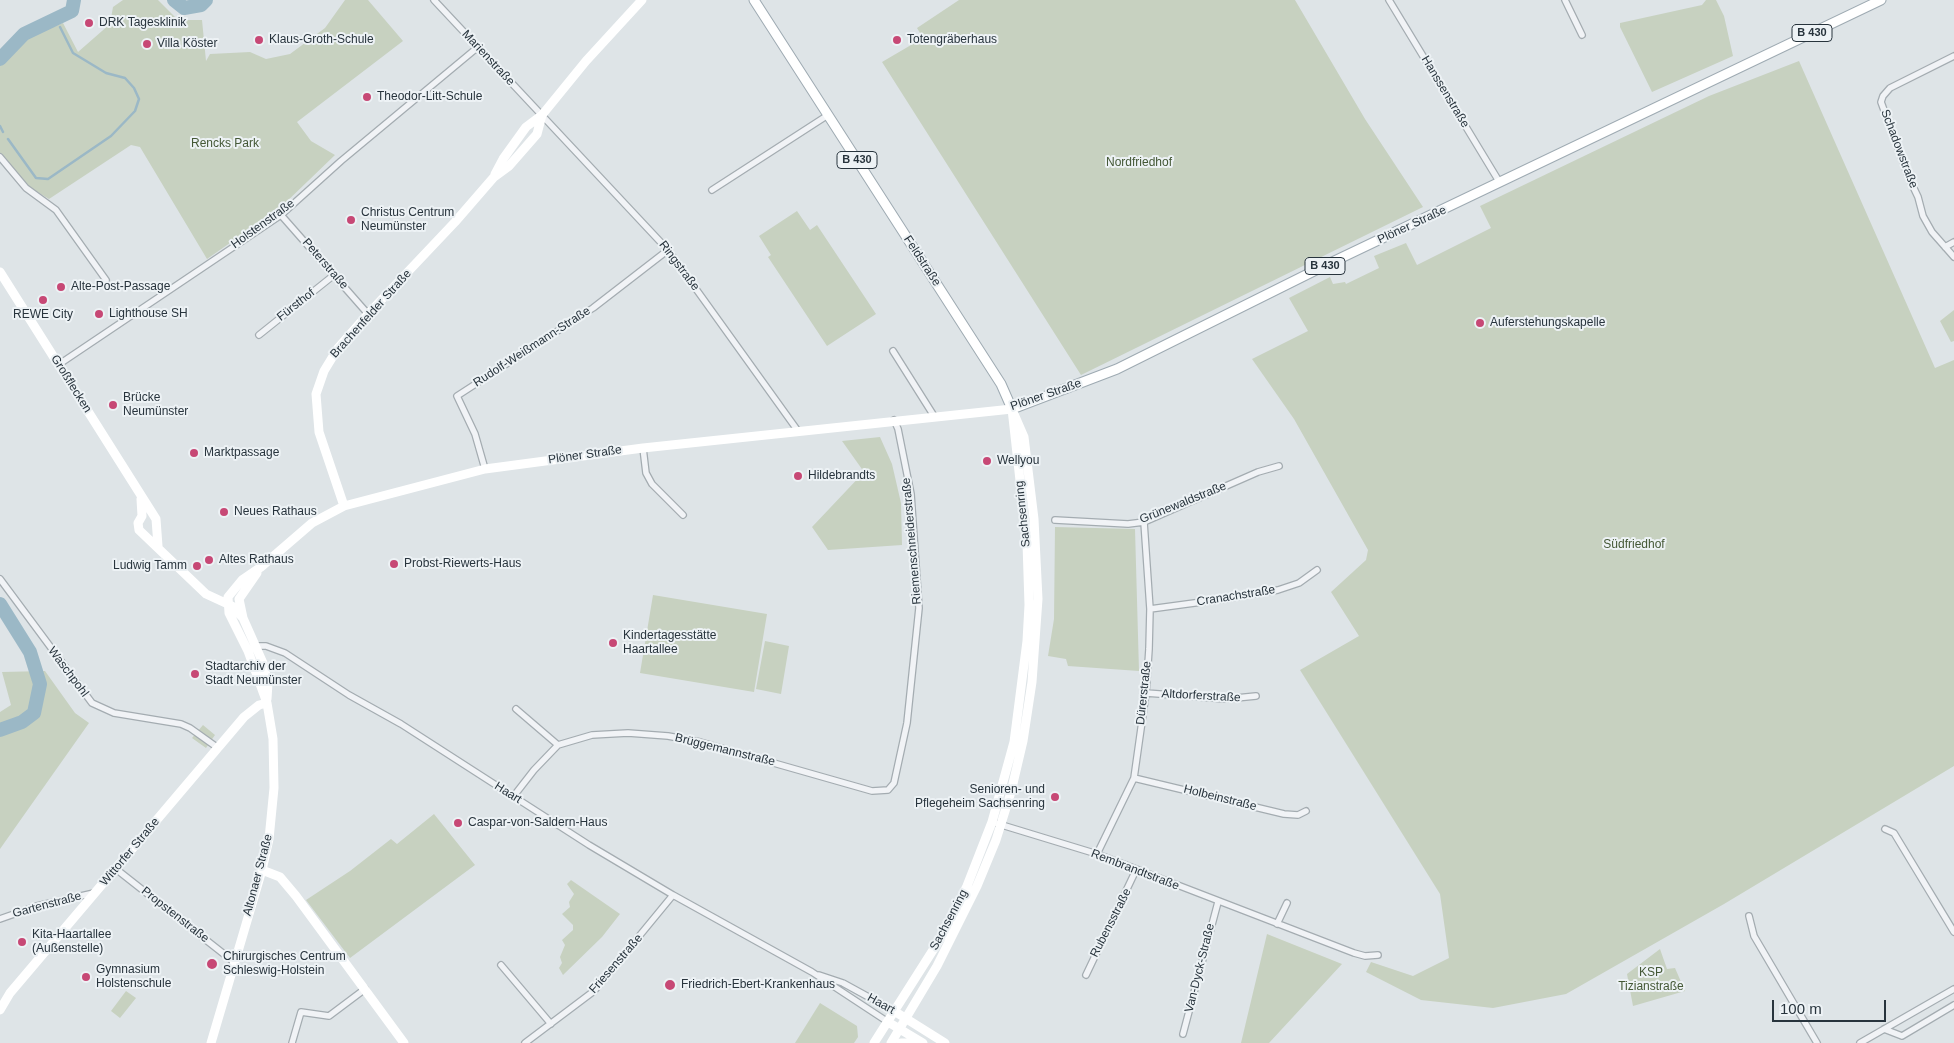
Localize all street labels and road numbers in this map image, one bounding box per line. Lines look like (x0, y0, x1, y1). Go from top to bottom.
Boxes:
road number: B 430 (1792, 24, 1832, 42)
street label: Marienstraße (459, 27, 517, 89)
street label: Hanssenstraße (1418, 53, 1472, 131)
street label: Schadowstraße (1877, 108, 1921, 190)
road number: B 430 (837, 152, 877, 168)
street label: Holstenstraße (229, 196, 297, 252)
street label: Plöner Straße (1375, 203, 1449, 247)
street label: Feldstraße (900, 233, 944, 289)
street label: Peterstraße (299, 236, 351, 292)
street label: Ringstraße (656, 238, 702, 294)
road number: B 430 (1305, 258, 1345, 274)
street label: Brachenfelder Straße (327, 267, 415, 361)
street label: Fürsthof (274, 286, 318, 324)
street label: Rudolf-Weißmann-Straße (471, 304, 593, 390)
street label: Großflecken (48, 352, 94, 416)
street label: Plöner Straße (1009, 376, 1083, 414)
street label: Plöner Straße (547, 443, 623, 467)
street label: Riemenschneiderstraße (899, 477, 925, 605)
street label: Grünewaldstraße (1138, 479, 1228, 527)
street label: Sachsenring (1012, 480, 1034, 548)
street label: Cranachstraße (1196, 583, 1276, 609)
street label: Waschpohl (45, 644, 91, 700)
street label: Dürerstraße (1133, 660, 1155, 726)
street label: Altdorferstraße (1161, 687, 1241, 705)
street label: Brüggemannstraße (673, 731, 777, 769)
street label: Haart (492, 779, 524, 807)
street label: Holbeinstraße (1182, 782, 1258, 814)
street label: Wittorfer Straße (97, 815, 163, 889)
street label: Altonaer Straße (240, 833, 276, 917)
street label: Rembrandtstraße (1089, 847, 1181, 893)
street label: Propstenstraße (138, 884, 212, 946)
street label: Rubensstraße (1087, 886, 1135, 960)
street label: Sachsenring (927, 887, 971, 953)
street label: Gartenstraße (11, 889, 83, 921)
street label: Van-Dyck-Straße (1182, 922, 1218, 1014)
street label: Friesenstraße (586, 931, 646, 997)
street label: Haart (865, 991, 897, 1017)

